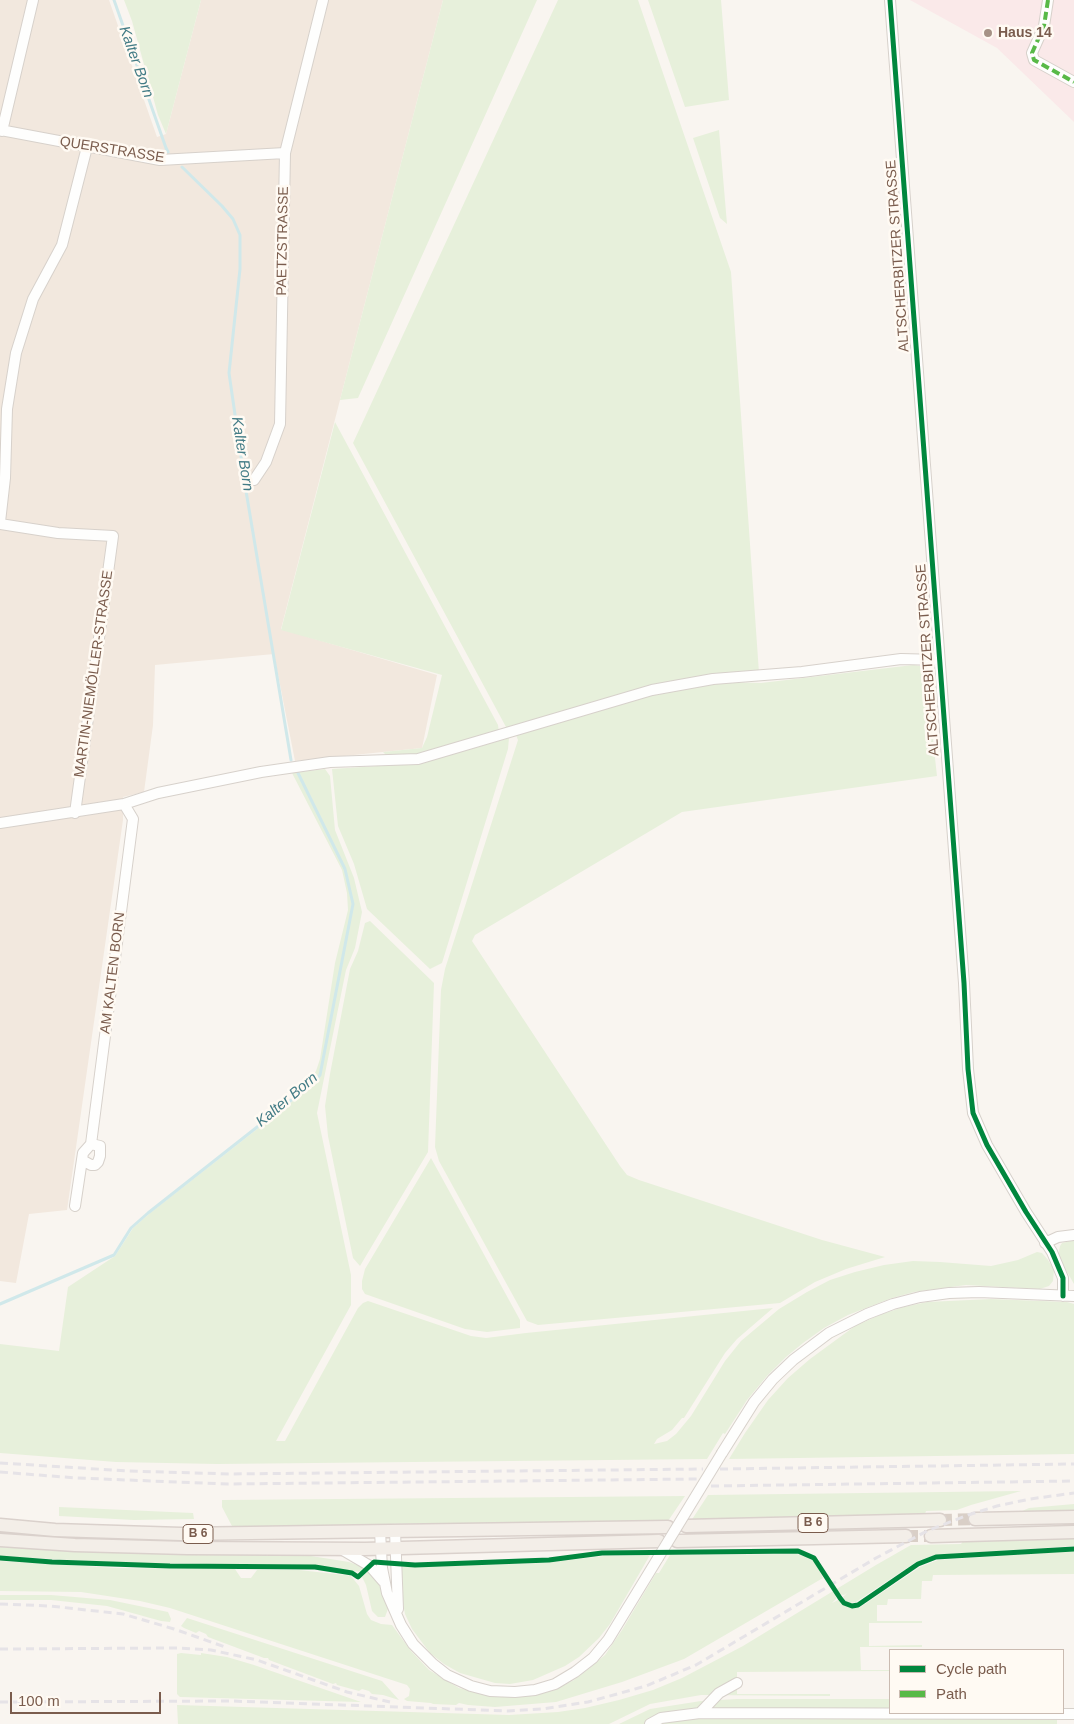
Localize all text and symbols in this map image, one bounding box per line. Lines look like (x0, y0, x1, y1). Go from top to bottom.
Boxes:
water label: Kalter Born (115, 24, 157, 100)
place label: Haus 14 (998, 25, 1052, 41)
marker: Haus 14 (982, 27, 994, 39)
street label: QUERSTRASSE (58, 133, 166, 167)
street label: ALTSCHERBITZER STRASSE (883, 159, 913, 353)
street label: PAETZSTRASSE (274, 186, 292, 296)
water label: Kalter Born (227, 416, 257, 492)
street label: ALTSCHERBITZER STRASSE (913, 563, 943, 757)
street label: MARTIN-NIEMÖLLER-STRASSE (71, 569, 117, 779)
street label: AM KALTEN BORN (97, 911, 129, 1035)
water label: Kalter Born (252, 1069, 322, 1131)
road number: B 6 (798, 1514, 828, 1532)
road number: B 6 (183, 1525, 213, 1544)
legend (889, 1649, 1064, 1714)
text: Cycle path (936, 1660, 1007, 1677)
scale bar (12, 1682, 164, 1714)
text: Path (936, 1685, 967, 1702)
text: 100 m (18, 1692, 60, 1709)

